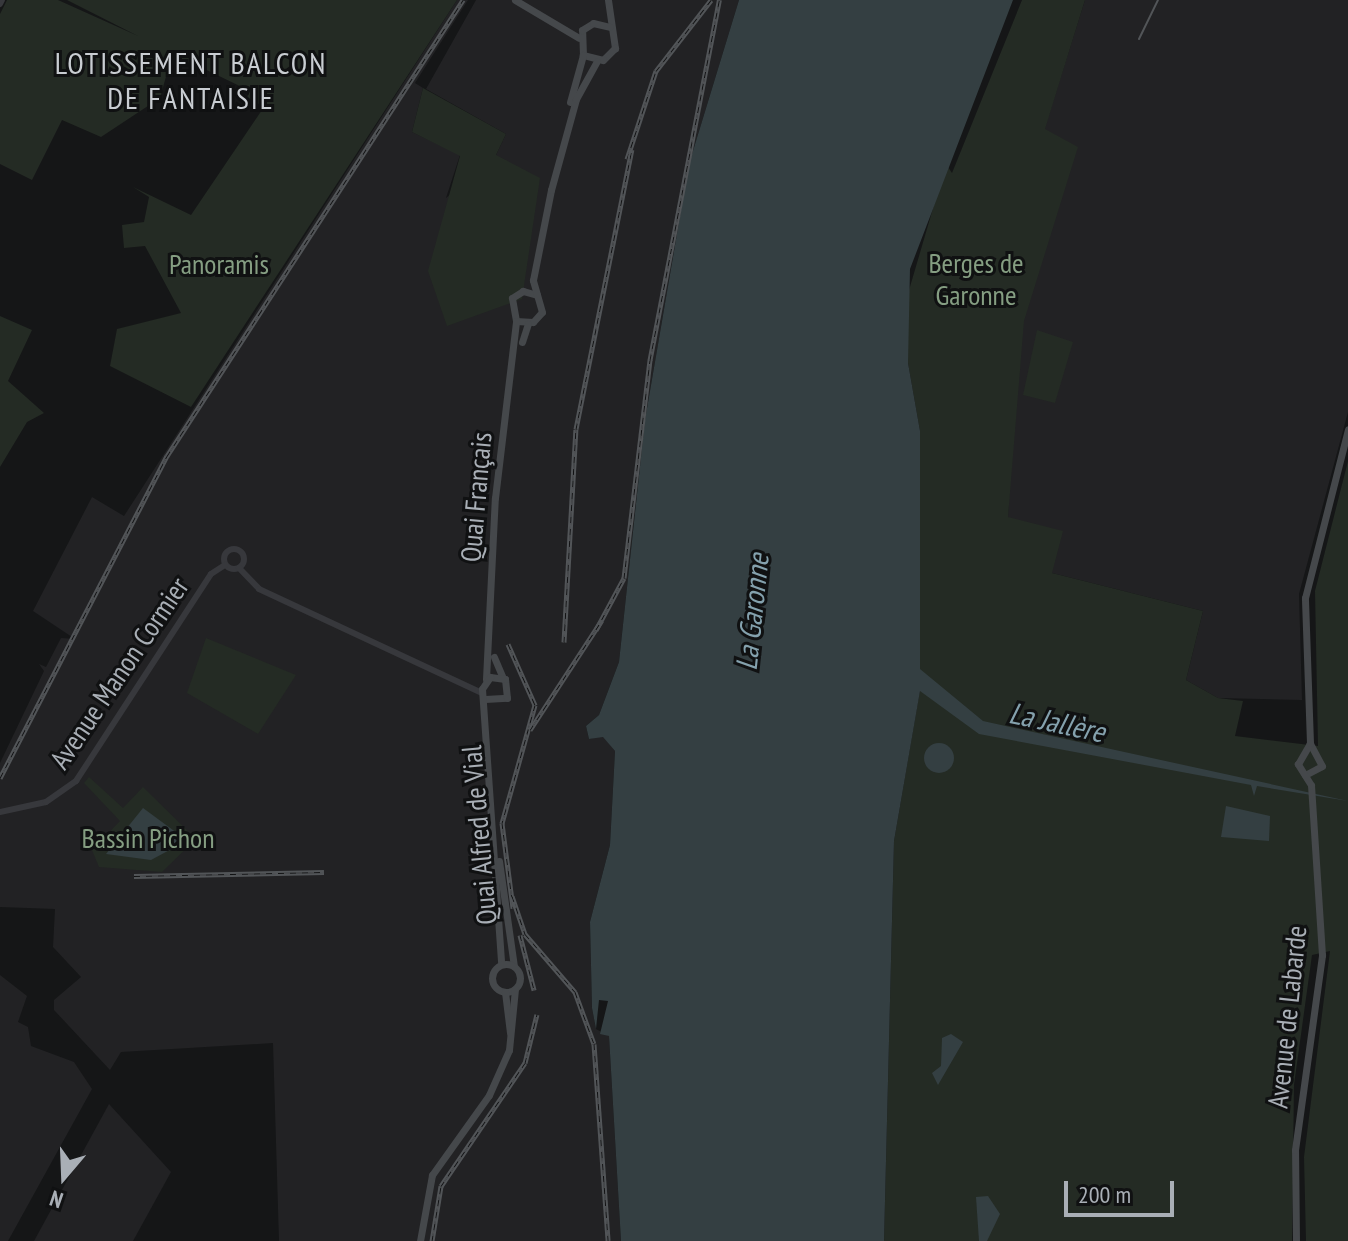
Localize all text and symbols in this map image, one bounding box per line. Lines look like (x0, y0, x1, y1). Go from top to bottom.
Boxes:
district label: LOTISSEMENT BALCON DE FANTAISIE (54, 45, 328, 116)
park label: Berges de Garonne (928, 246, 1024, 312)
park label: Panoramis (169, 247, 269, 281)
street label: Quai Français (454, 431, 498, 563)
water label: La Garonne (728, 552, 776, 672)
street label: Avenue Manon Cormier (43, 571, 195, 775)
water label: La Jallère (1006, 694, 1108, 750)
street label: Quai Alfred de Vial (454, 743, 504, 927)
park label: Bassin Pichon (82, 821, 214, 855)
street label: Avenue de Labarde (1261, 924, 1313, 1110)
north arrow (24, 1137, 104, 1217)
scale bar (1068, 1165, 1178, 1215)
text: 200 m (1078, 1179, 1131, 1210)
text: N (46, 1185, 66, 1215)

